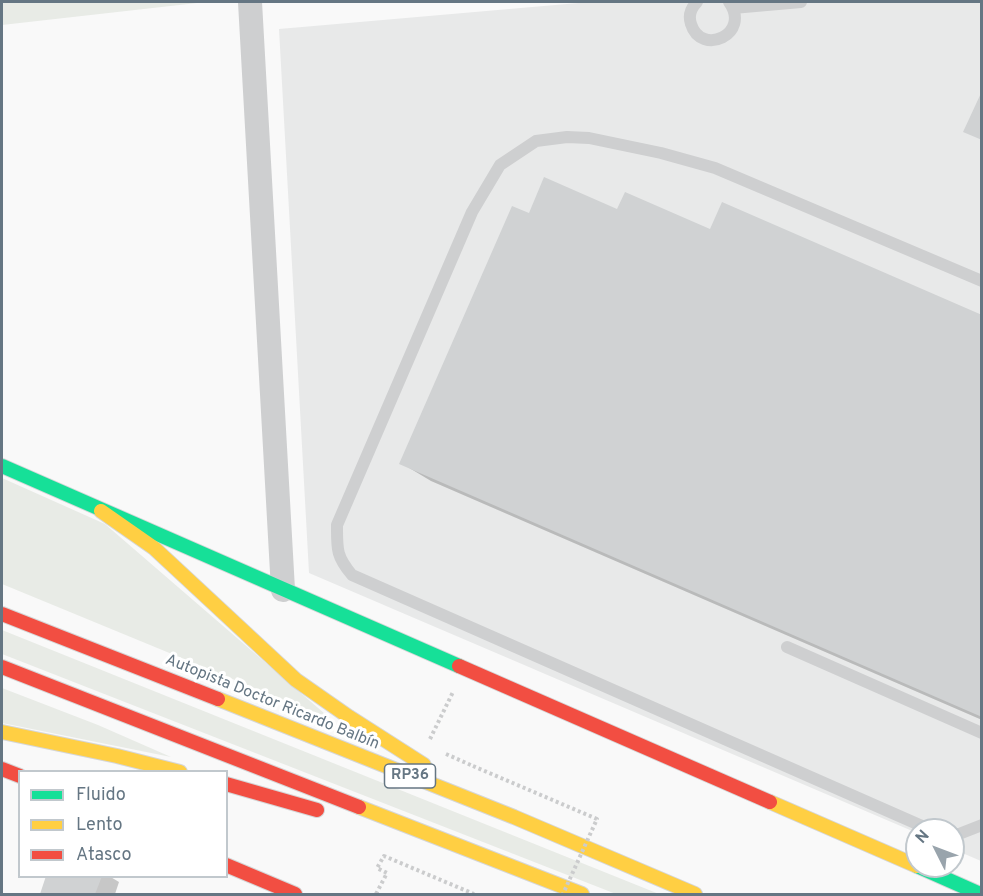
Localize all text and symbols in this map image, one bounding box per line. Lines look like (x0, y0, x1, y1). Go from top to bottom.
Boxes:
street label: Autopista Doctor Ricardo Balbín (162, 651, 382, 755)
road number: RP36 (384, 764, 436, 788)
legend (18, 770, 228, 878)
text: Fluido (76, 784, 126, 807)
text: Lento (76, 814, 122, 837)
north arrow (905, 818, 965, 878)
text: N (912, 826, 934, 848)
text: Atasco (76, 844, 132, 867)

